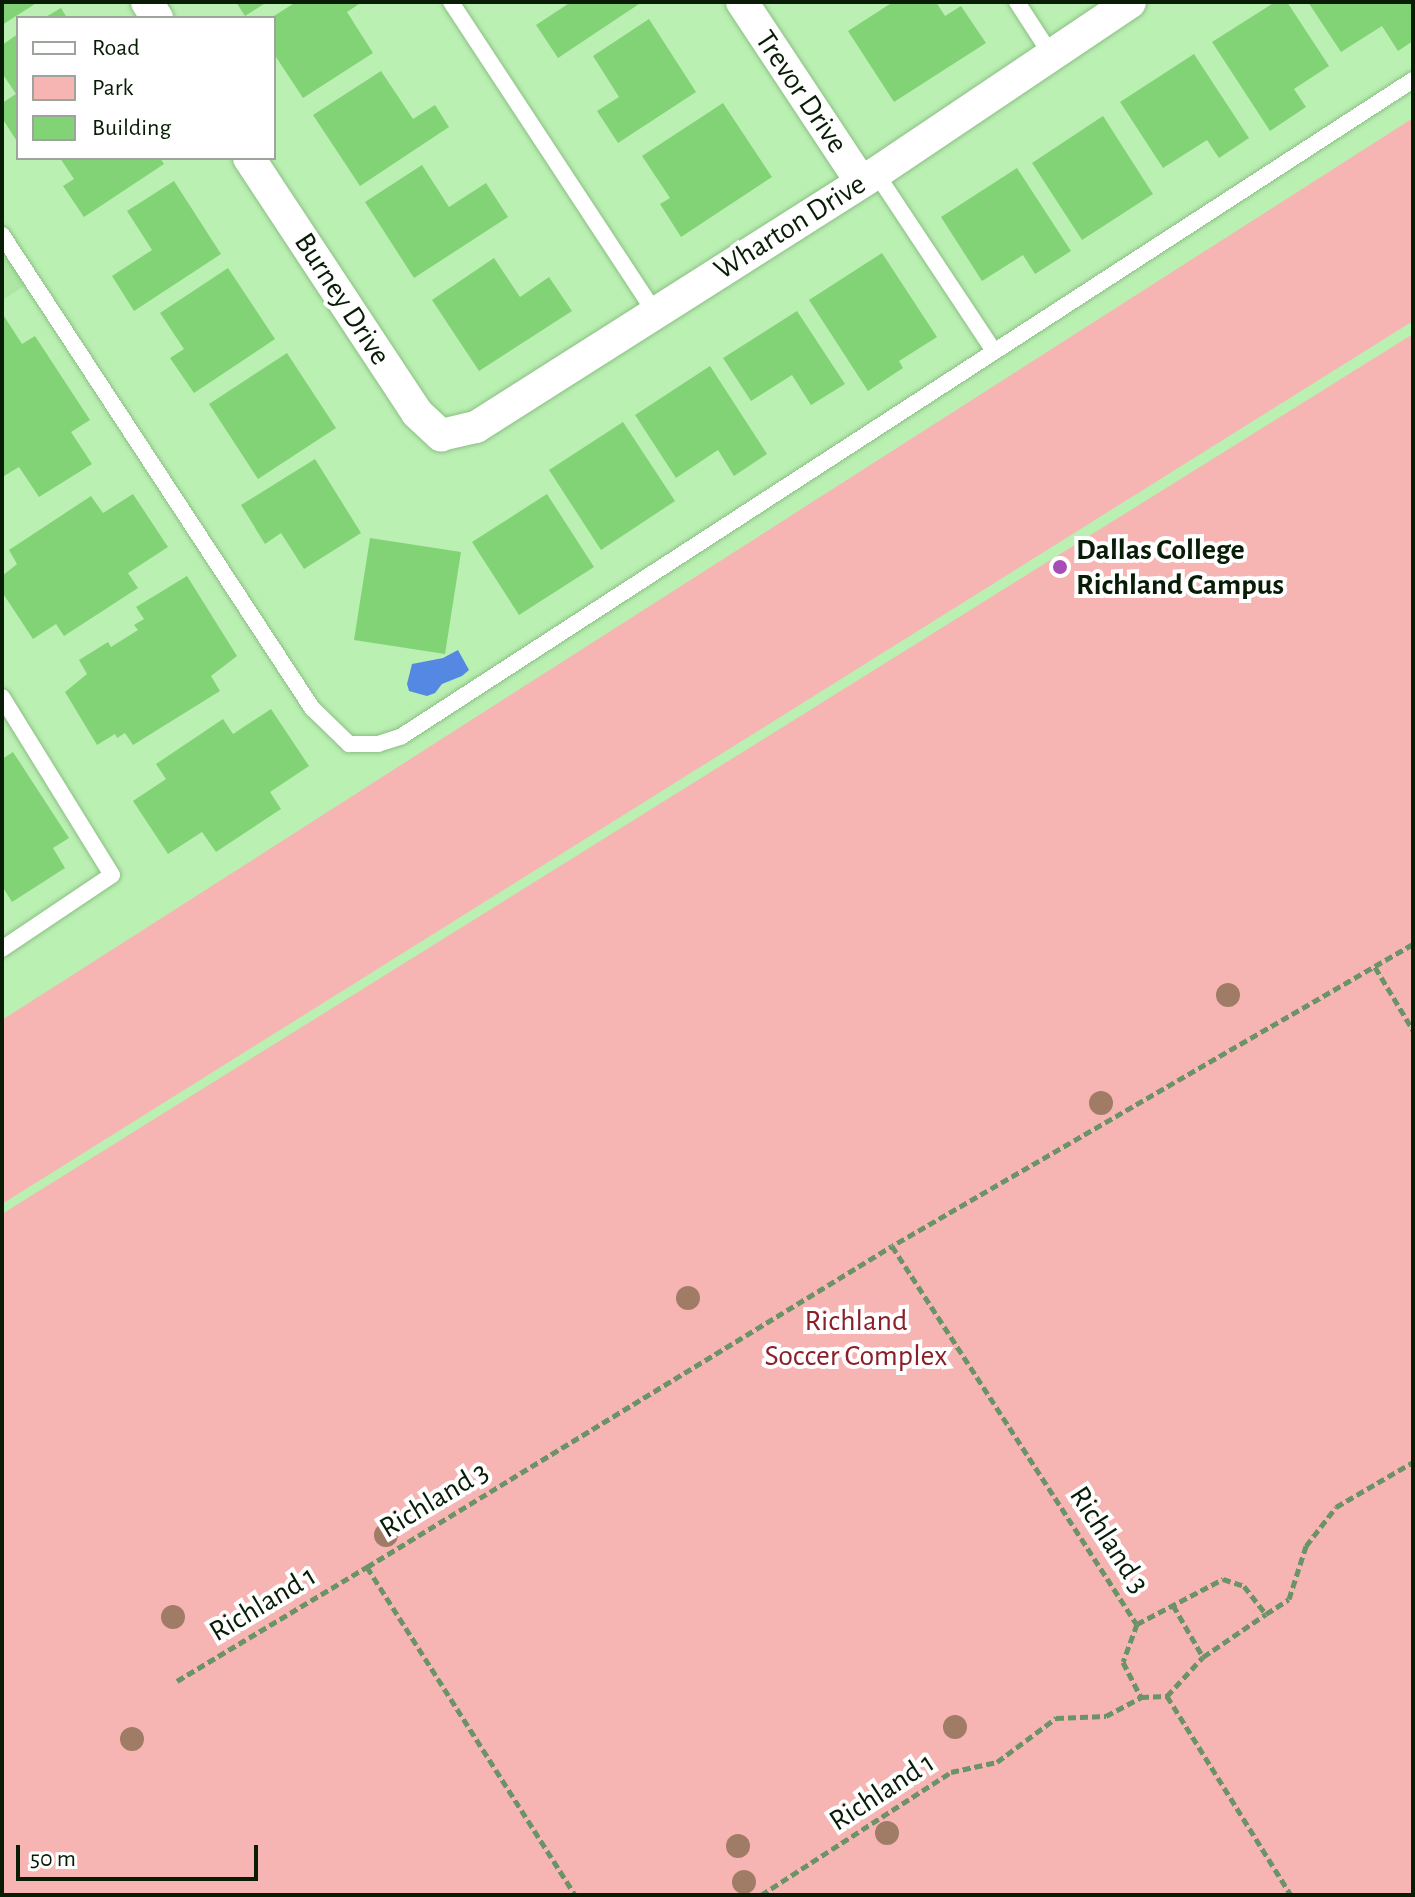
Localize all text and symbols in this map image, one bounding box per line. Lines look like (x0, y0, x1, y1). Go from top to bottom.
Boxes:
legend (16, 16, 276, 160)
street label: Trevor Drive (747, 24, 855, 160)
text: Road (92, 36, 140, 60)
text: Park (92, 76, 133, 100)
text: Building (92, 116, 171, 140)
street label: Wharton Drive (708, 166, 872, 288)
street label: Burney Drive (286, 226, 398, 372)
place label: Dallas College Richland Campus (1076, 532, 1284, 602)
marker: Dallas College Richland Campus (1051, 558, 1069, 576)
park label: Richland Soccer Complex (765, 1303, 947, 1374)
street label: Richland 3 (373, 1454, 495, 1546)
street label: Richland 3 (1061, 1480, 1157, 1600)
street label: Richland 1 (203, 1558, 323, 1650)
street label: Richland 1 (823, 1745, 941, 1839)
scale bar (20, 1829, 262, 1879)
text: 50 m (30, 1847, 76, 1871)

